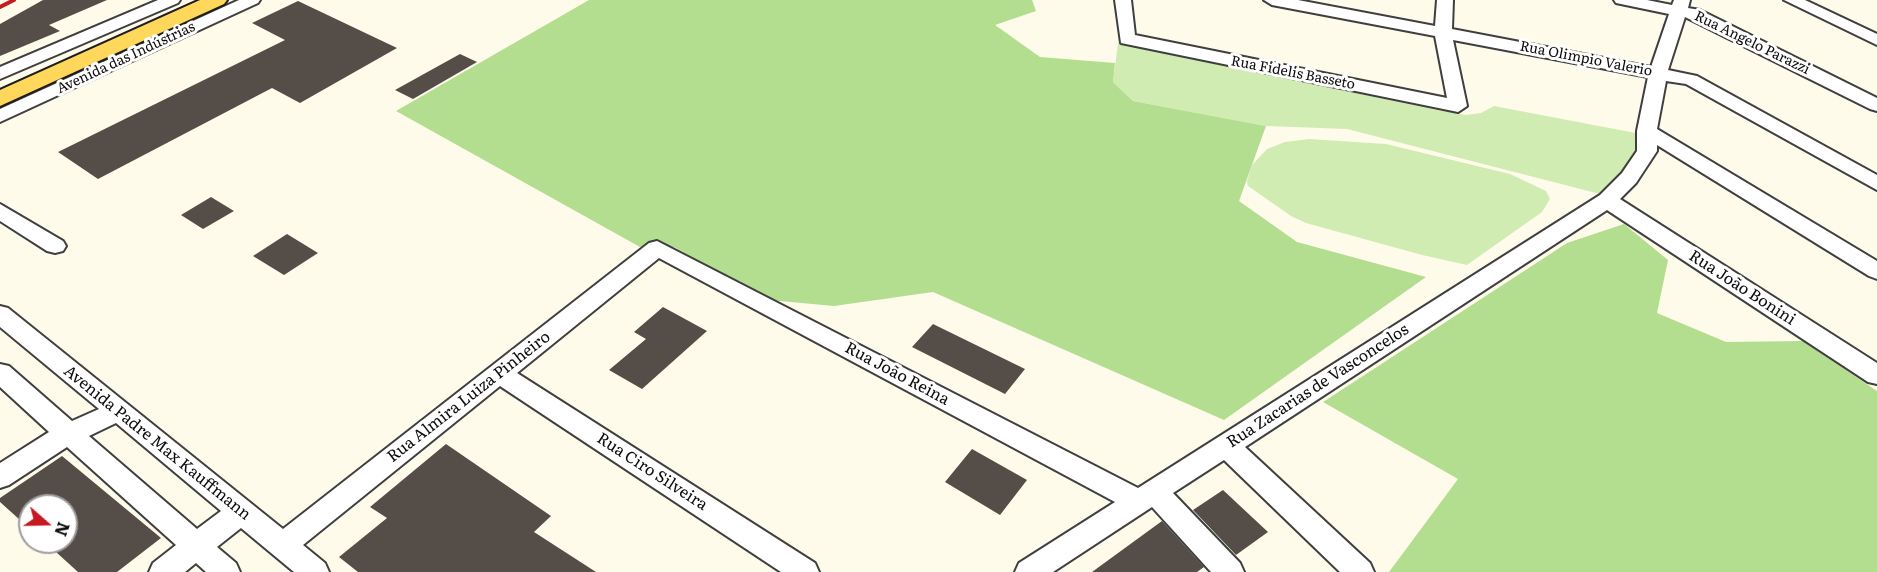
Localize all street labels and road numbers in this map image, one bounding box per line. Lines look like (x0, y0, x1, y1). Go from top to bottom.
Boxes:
street label: Rua Angelo Parazzi (1691, 8, 1813, 78)
street label: Avenida das Indústrias (54, 19, 198, 97)
street label: Rua Olimpio Valerio (1518, 38, 1654, 80)
street label: Rua Fidelis Basseto (1230, 53, 1356, 93)
street label: Rua João Bonini (1685, 246, 1799, 330)
street label: Rua Zacarias de Vasconcelos (1224, 320, 1412, 452)
street label: Rua Almira Luiza Pinheiro (384, 327, 554, 467)
street label: Rua João Reina (841, 338, 953, 410)
street label: Avenida Padre Max Kauffmann (60, 362, 254, 524)
street label: Rua Ciro Silveira (593, 429, 711, 515)

